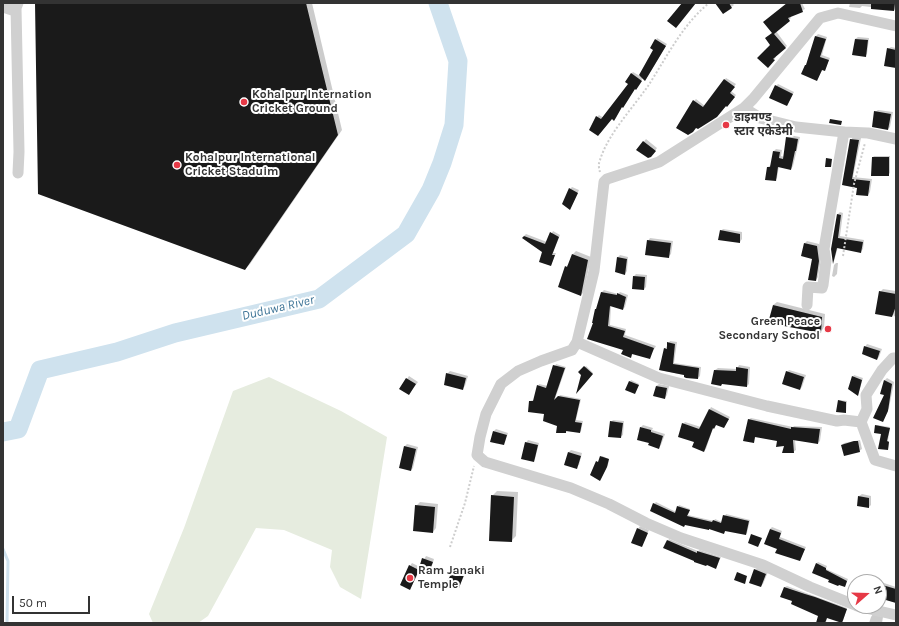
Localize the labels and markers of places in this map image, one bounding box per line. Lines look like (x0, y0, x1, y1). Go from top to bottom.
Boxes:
place label: Kohalpur Internation Cricket Ground (252, 88, 372, 116)
marker: Kohalpur Internation Cricket Ground (239, 97, 249, 107)
place label: डाइमण्ड स्टार एकेडेमी (734, 111, 793, 139)
marker: डाइमण्ड स्टार एकेडेमी (721, 120, 731, 130)
place label: Kohalpur International Cricket Staduim (185, 151, 315, 179)
marker: Kohalpur International Cricket Staduim (172, 160, 182, 170)
place label: Green Peace Secondary School (718, 315, 820, 343)
marker: Green Peace Secondary School (823, 324, 833, 334)
place label: Ram Janaki Temple (418, 564, 485, 592)
marker: Ram Janaki Temple (405, 573, 415, 583)

